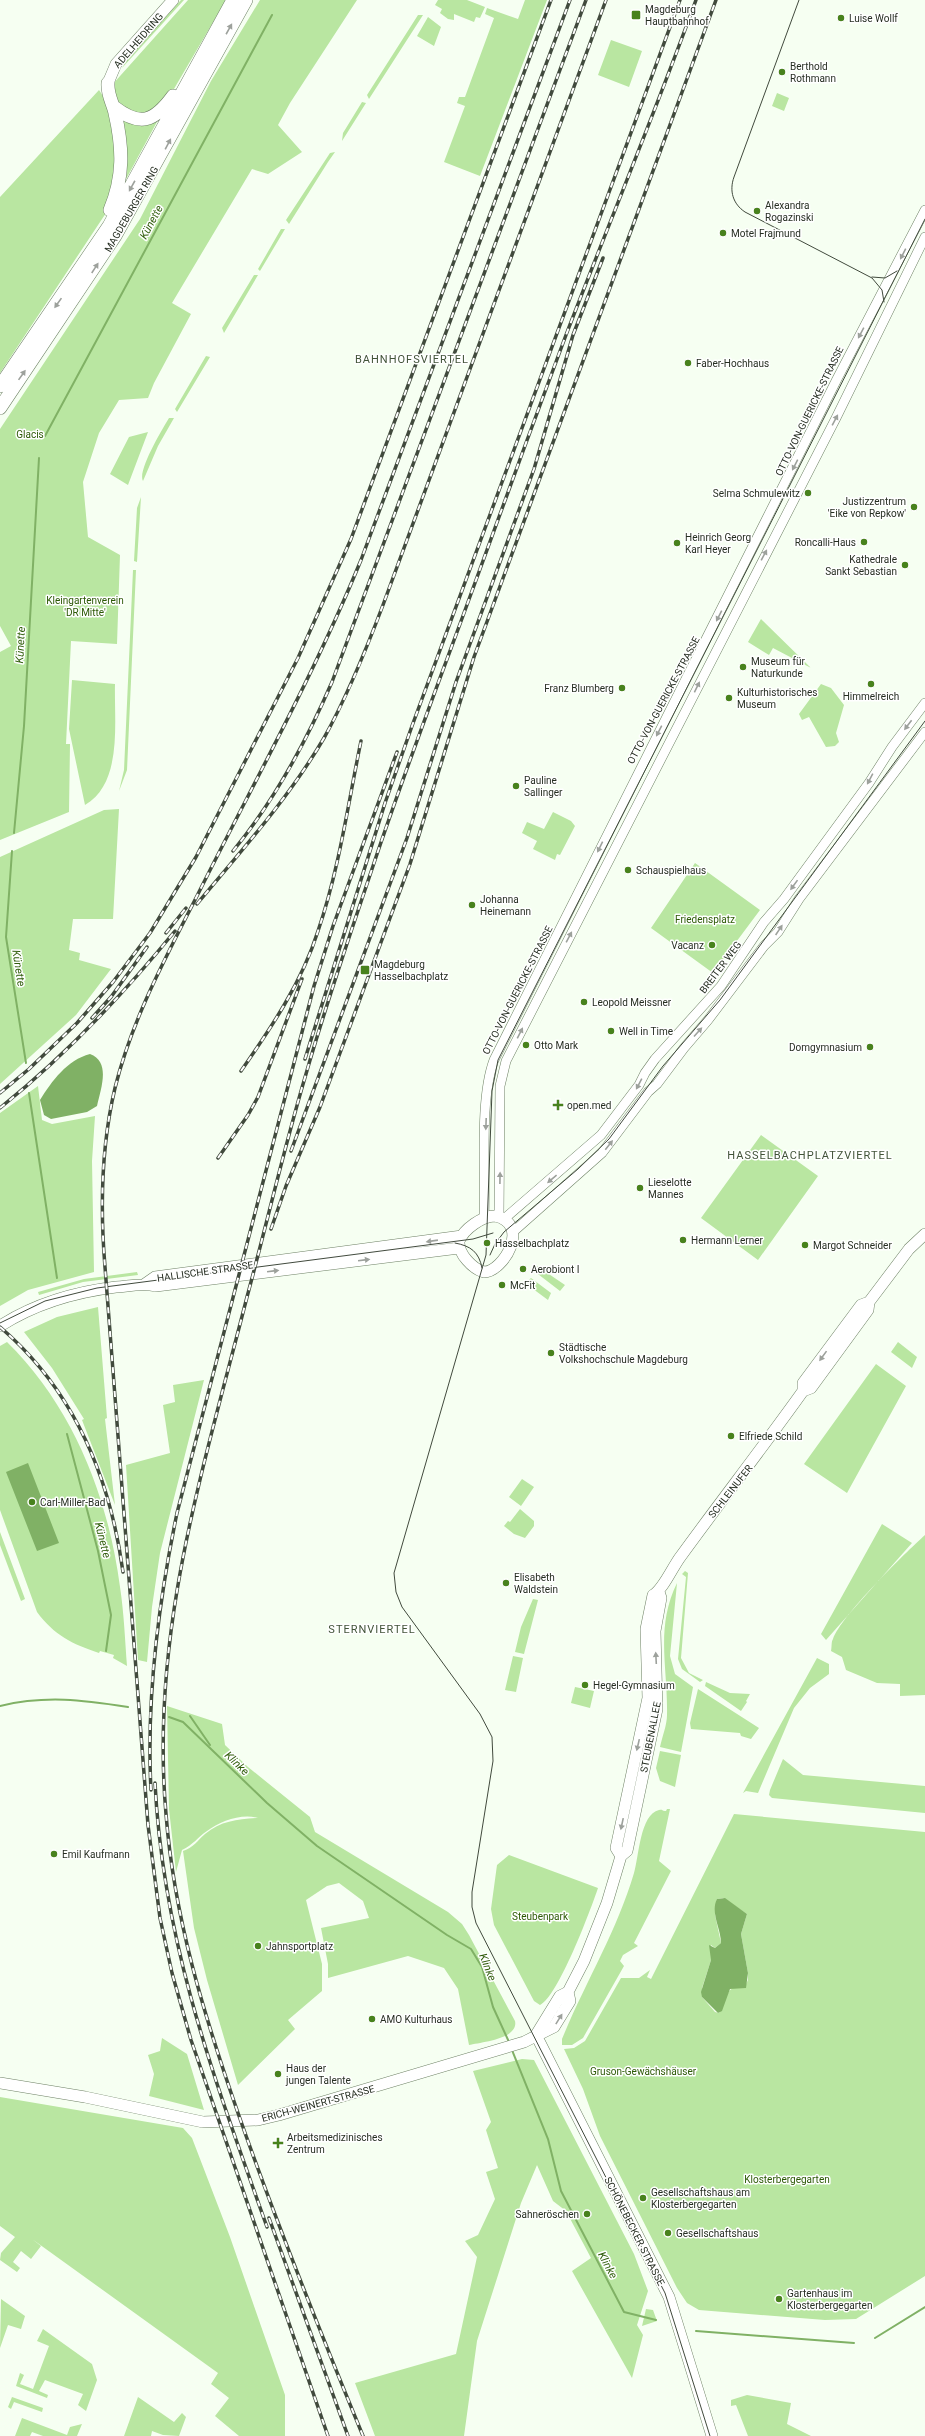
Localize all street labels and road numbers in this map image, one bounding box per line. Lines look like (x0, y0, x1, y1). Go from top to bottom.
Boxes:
street label: ADELHEIDRING (112, 11, 165, 70)
street label: MAGDEBURGER RING (102, 164, 161, 254)
street label: OTTO-VON-GUERICKE-STRASSE (773, 344, 846, 478)
street label: OTTO-VON-GUERICKE-STRASSE (625, 634, 702, 766)
street label: OTTO-VON-GUERICKE-STRASSE (480, 924, 555, 1056)
street label: BREITER WEG (697, 939, 744, 995)
street label: HALLISCHE STRASSE (156, 1259, 254, 1284)
street label: SCHLEINUFER (706, 1463, 755, 1520)
street label: STEUBENALLEE (638, 1700, 663, 1773)
street label: ERICH-WEINERT-STRASSE (260, 2083, 376, 2124)
street label: SCHÖNEBECKER STRASSE (602, 2175, 668, 2288)

